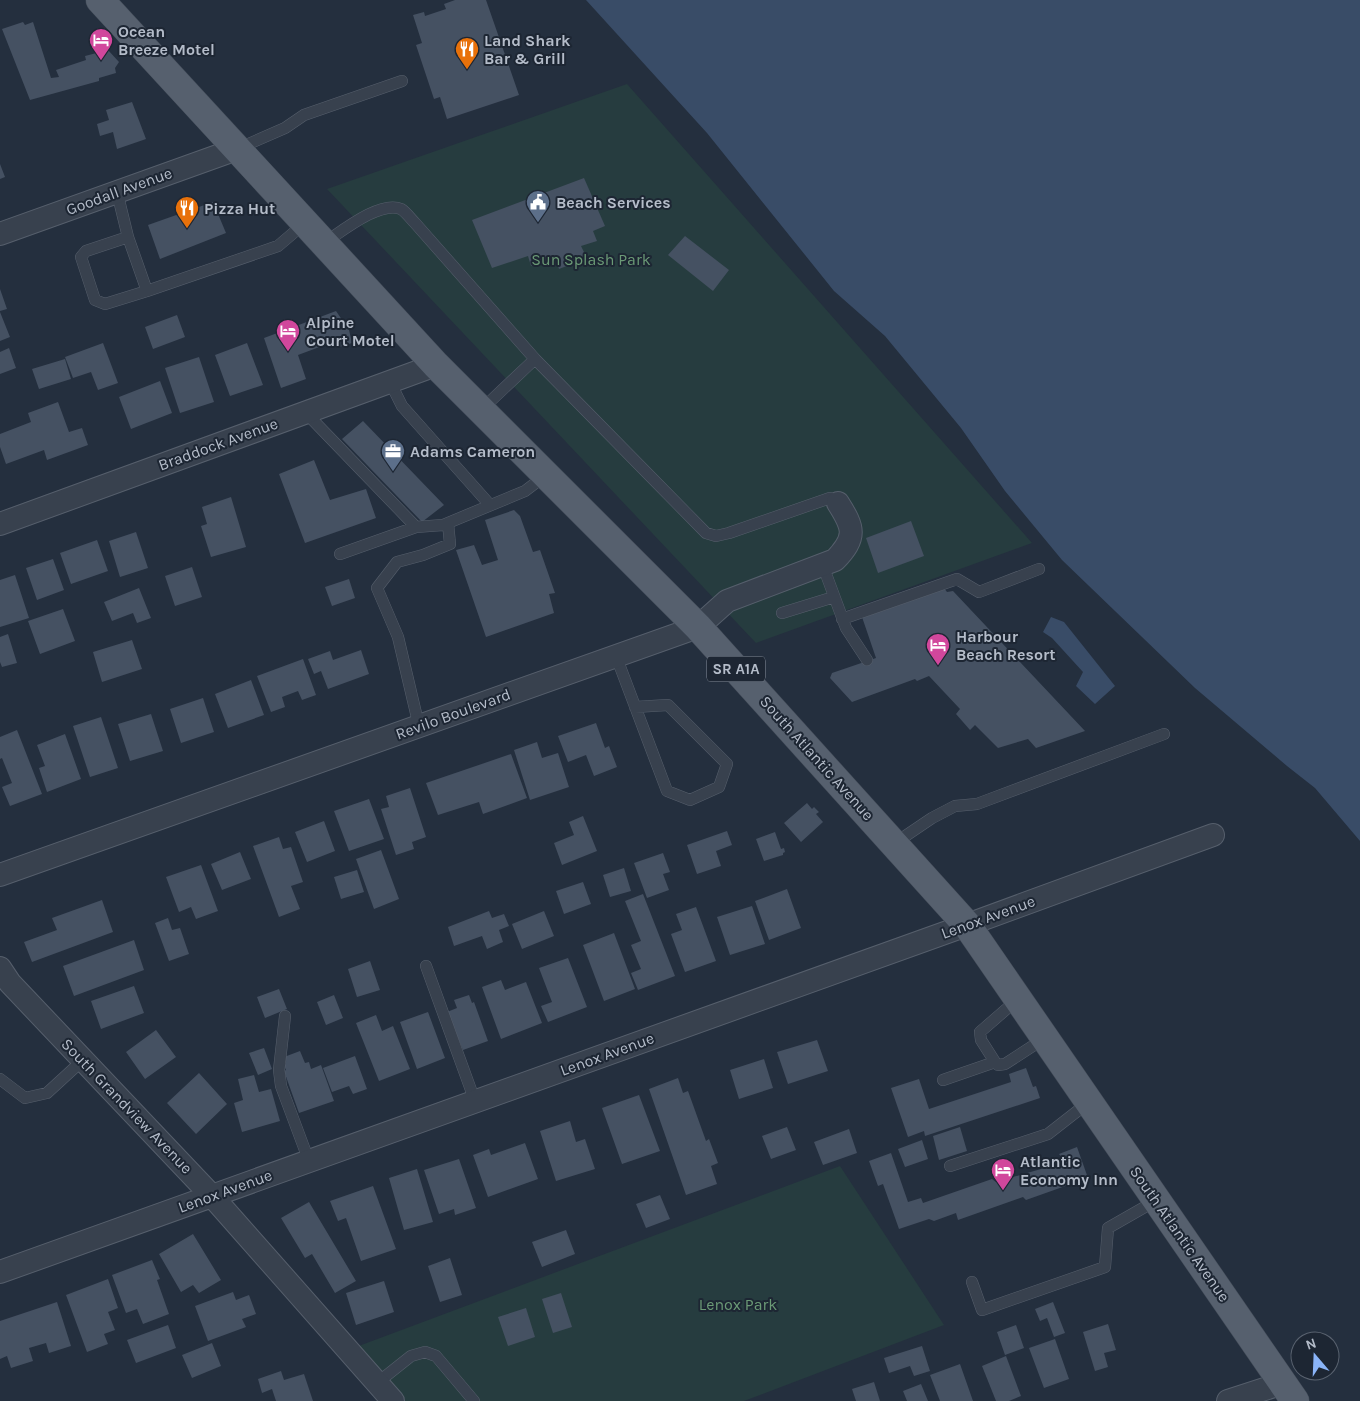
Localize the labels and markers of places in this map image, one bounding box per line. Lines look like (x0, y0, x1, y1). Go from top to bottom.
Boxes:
place label: Ocean Breeze Motel (118, 22, 215, 59)
hotel icon: Ocean Breeze Motel (88, 27, 114, 61)
place label: Land Shark Bar & Grill (484, 31, 571, 68)
restaurant icon: Land Shark Bar & Grill (454, 36, 480, 70)
public building icon: Beach Services (525, 189, 551, 223)
place label: Beach Services (556, 193, 671, 212)
restaurant icon: Pizza Hut (174, 195, 200, 229)
place label: Pizza Hut (204, 199, 275, 218)
place label: Alpine Court Motel (306, 313, 395, 350)
hotel icon: Alpine Court Motel (275, 318, 301, 352)
office icon: Adams Cameron (380, 438, 406, 472)
place label: Adams Cameron (410, 442, 535, 461)
place label: Harbour Beach Resort (956, 627, 1056, 664)
hotel icon: Harbour Beach Resort (925, 632, 951, 666)
place label: Atlantic Economy Inn (1020, 1152, 1118, 1189)
hotel icon: Atlantic Economy Inn (990, 1157, 1016, 1191)

